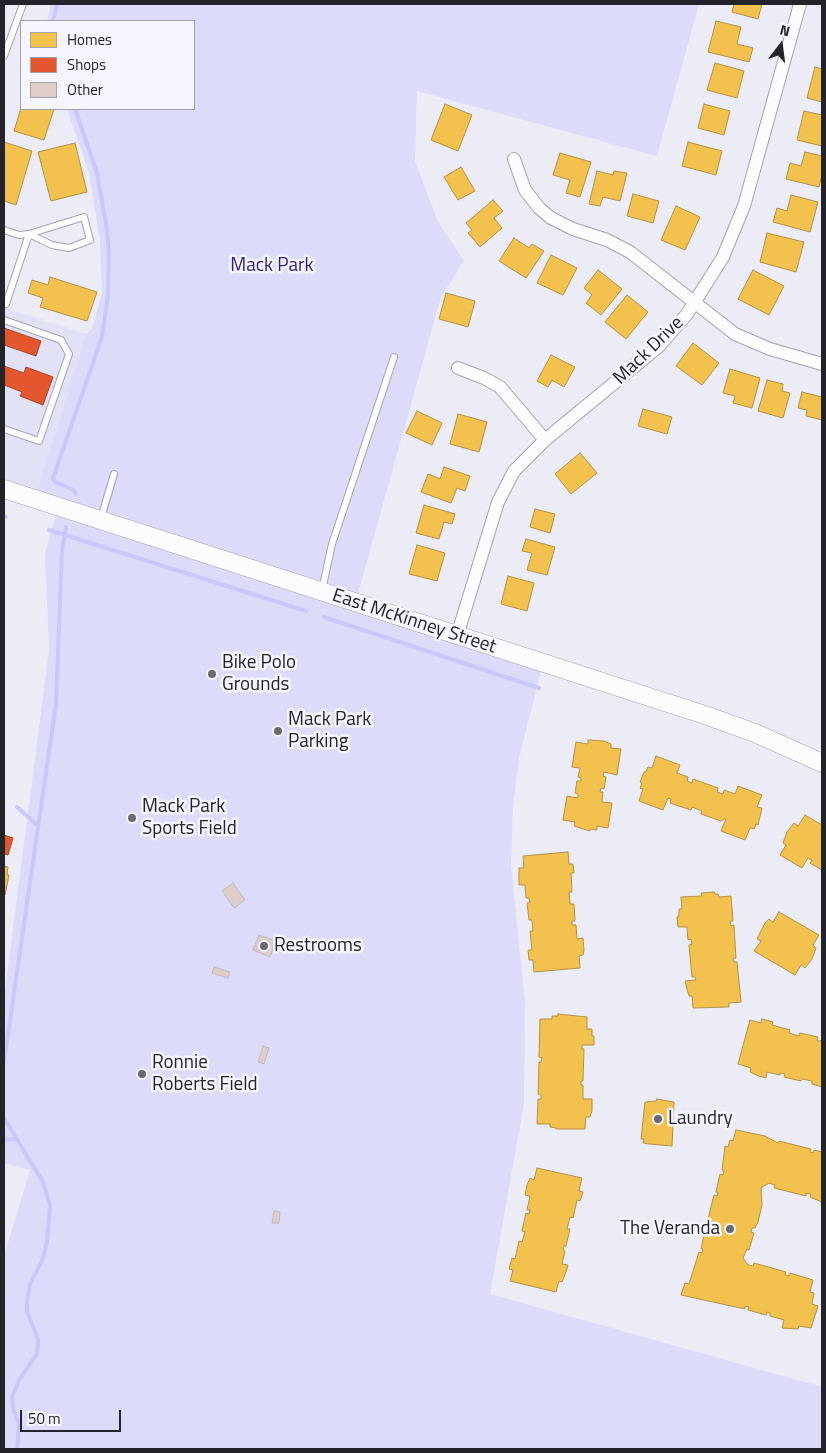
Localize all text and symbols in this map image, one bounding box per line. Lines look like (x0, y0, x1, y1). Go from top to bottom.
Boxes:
text: N (778, 19, 792, 41)
legend (20, 20, 195, 110)
north arrow (756, 20, 806, 70)
text: Homes (67, 28, 112, 51)
text: Shops (67, 53, 106, 76)
text: Other (67, 78, 103, 101)
park label: Mack Park (230, 255, 314, 277)
street label: Mack Drive (609, 312, 689, 390)
street label: East McKinney Street (329, 585, 499, 659)
place label: Bike Polo Grounds (222, 652, 296, 696)
marker: Bike Polo Grounds (206, 668, 218, 680)
place label: Mack Park Parking (288, 709, 371, 753)
marker: Mack Park Parking (272, 725, 284, 737)
place label: Mack Park Sports Field (142, 796, 237, 840)
marker: Mack Park Sports Field (126, 812, 138, 824)
place label: Restrooms (274, 935, 362, 957)
marker: Restrooms (258, 940, 270, 952)
place label: Ronnie Roberts Field (152, 1052, 258, 1096)
marker: Ronnie Roberts Field (136, 1068, 148, 1080)
place label: Laundry (668, 1108, 733, 1130)
marker: Laundry (652, 1113, 664, 1125)
place label: The Veranda (620, 1218, 720, 1240)
marker: The Veranda (724, 1223, 736, 1235)
scale bar (22, 1400, 124, 1432)
text: 50 m (28, 1407, 61, 1430)

